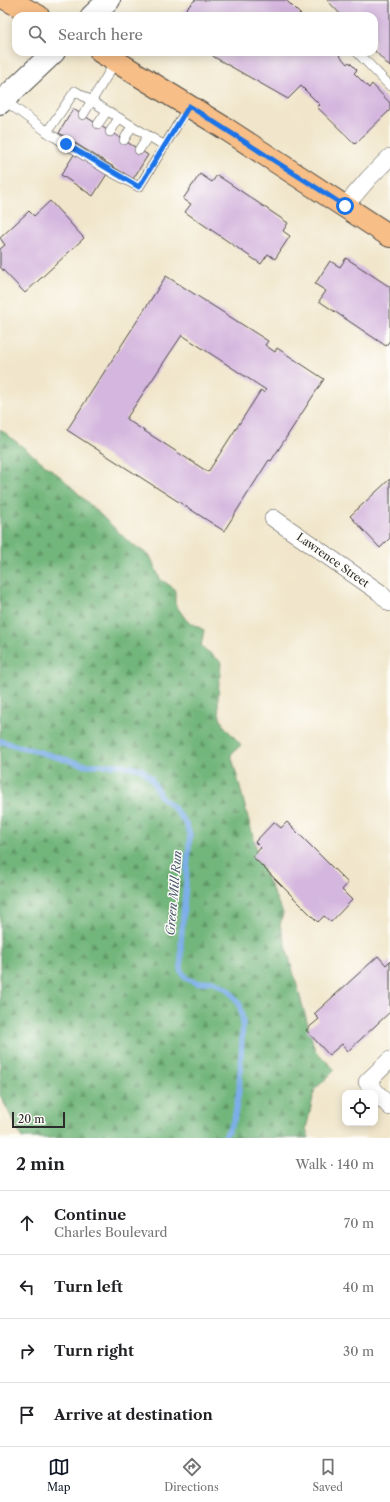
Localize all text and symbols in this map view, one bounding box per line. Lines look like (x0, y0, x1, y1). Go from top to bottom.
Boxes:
search box (12, 12, 378, 56)
icon: search (26, 23, 48, 45)
text: Search here (58, 25, 143, 44)
route end (57, 135, 75, 153)
route start (336, 197, 354, 215)
street label: Lawrence Street (294, 530, 372, 590)
water label: Green Mill Run (162, 850, 185, 936)
map controls (342, 1090, 378, 1126)
button: locate (342, 1090, 378, 1126)
scale bar (12, 1110, 65, 1129)
text: 20 m (18, 1112, 44, 1126)
text: 2 min (16, 1154, 65, 1174)
text: Walk · 140 m (296, 1156, 374, 1172)
text: Continue (54, 1205, 126, 1224)
icon: ahead (16, 1212, 38, 1234)
text: 70 m (344, 1215, 374, 1231)
text: Charles Boulevard (54, 1224, 167, 1240)
icon: left (16, 1276, 38, 1298)
text: Turn left (54, 1277, 123, 1296)
text: 40 m (343, 1279, 374, 1295)
icon: right (16, 1340, 38, 1362)
text: Turn right (54, 1341, 134, 1360)
text: 30 m (343, 1343, 374, 1359)
icon: arrive (16, 1404, 38, 1426)
text: Arrive at destination (54, 1405, 213, 1424)
tab: Map (47, 1456, 71, 1494)
tab: Directions (164, 1456, 219, 1494)
tab: Saved (313, 1456, 343, 1494)

